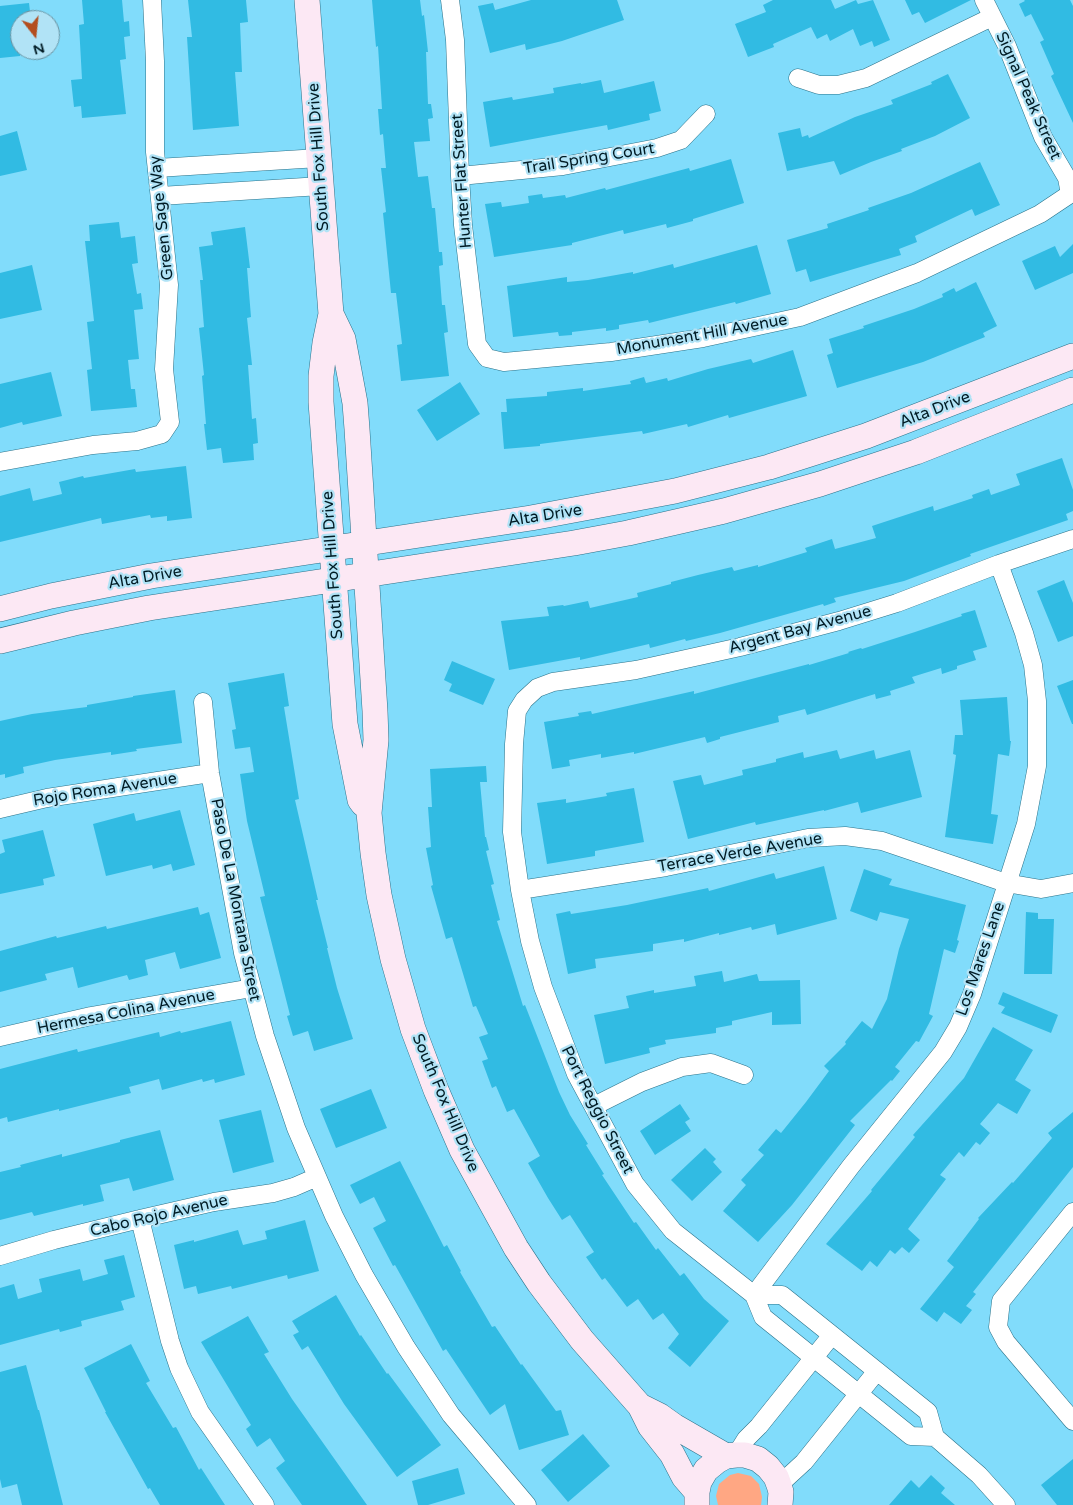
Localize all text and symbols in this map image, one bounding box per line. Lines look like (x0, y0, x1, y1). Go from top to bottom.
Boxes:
north arrow (10, 10, 60, 60)
street label: Signal Peak Street (991, 29, 1065, 163)
text: N (31, 39, 47, 59)
street label: South Fox Hill Drive (304, 82, 334, 232)
street label: Hunter Flat Street (448, 113, 476, 249)
street label: Trail Spring Court (522, 139, 656, 179)
street label: Green Sage Way (146, 155, 178, 281)
street label: Monument Hill Avenue (615, 311, 789, 359)
street label: Alta Drive (897, 388, 973, 432)
street label: South Fox Hill Drive (318, 490, 348, 640)
street label: Alta Drive (507, 501, 583, 531)
street label: Alta Drive (107, 562, 183, 594)
street label: Argent Bay Avenue (727, 602, 873, 658)
street label: Rojo Roma Avenue (32, 769, 178, 811)
street label: Paso De La Montana Street (206, 797, 264, 1003)
street label: Terrace Verde Avenue (656, 829, 824, 877)
street label: Los Mares Lane (953, 900, 1009, 1018)
street label: Hermesa Colina Avenue (36, 985, 216, 1039)
street label: South Fox Hill Drive (407, 1031, 483, 1175)
street label: Port Reggio Street (556, 1043, 638, 1177)
street label: Cabo Rojo Avenue (88, 1191, 230, 1241)

